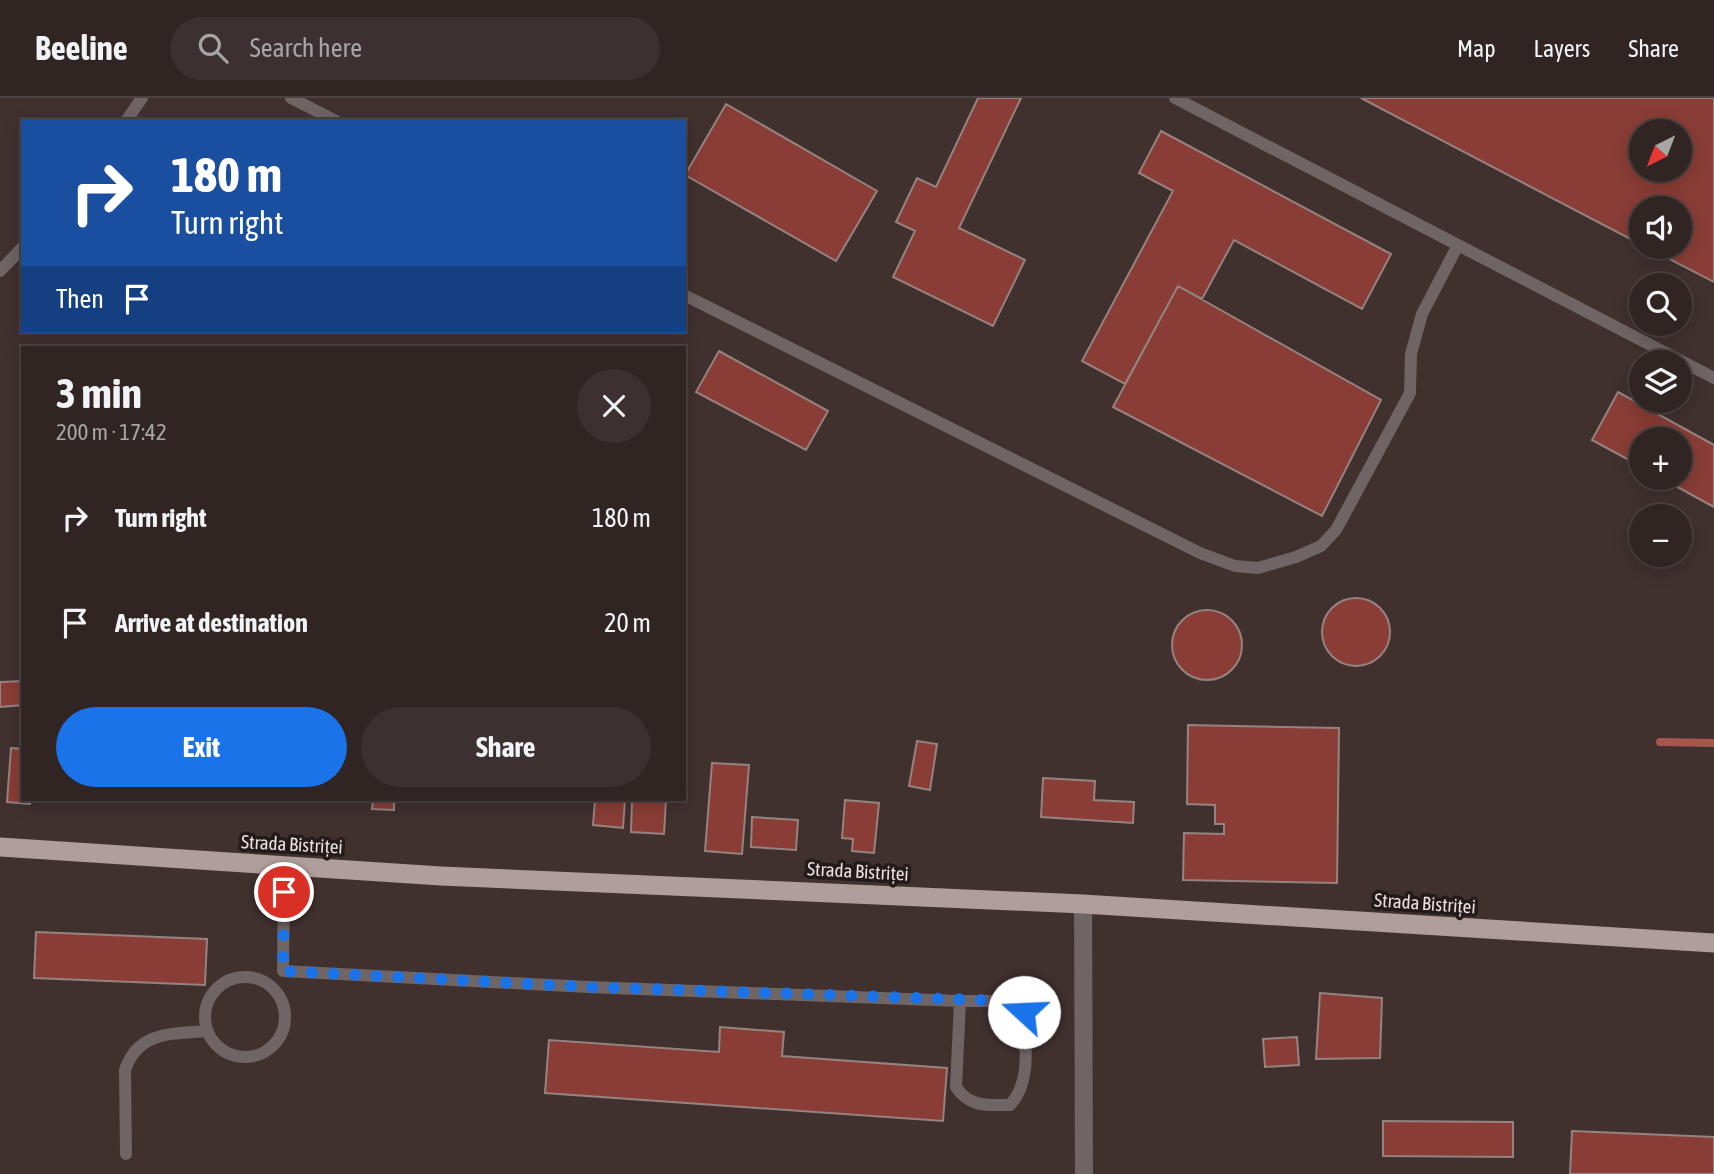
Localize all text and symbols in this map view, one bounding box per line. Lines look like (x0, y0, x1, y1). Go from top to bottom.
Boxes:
search box (170, 17, 660, 80)
text: Beeline (35, 29, 128, 67)
icon: search (194, 29, 232, 67)
text: Search here (250, 33, 362, 63)
text: Map (1457, 35, 1496, 62)
text: Layers (1534, 35, 1590, 62)
text: Share (1628, 35, 1679, 62)
north arrow (1629, 119, 1692, 182)
map controls (1629, 119, 1692, 567)
text: 180 m (171, 146, 282, 202)
icon: right (56, 147, 147, 238)
button: sound (1629, 196, 1692, 259)
text: Turn right (171, 204, 284, 241)
button: search (1629, 273, 1692, 336)
icon: arrive (118, 280, 156, 318)
text: Then (56, 284, 104, 314)
button: layers (1629, 350, 1692, 413)
text: 3 min (56, 369, 142, 417)
button: close (577, 369, 651, 443)
text: 200 m · 17:42 (56, 419, 167, 445)
button: + (1629, 427, 1692, 490)
icon: right (56, 499, 94, 537)
text: Turn right (115, 503, 206, 533)
text: 180 m (592, 503, 651, 533)
button: − (1629, 504, 1692, 567)
icon: arrive (56, 604, 94, 642)
text: Arrive at destination (115, 608, 308, 638)
text: 20 m (604, 608, 651, 638)
button: Exit (56, 707, 347, 787)
button: Share (361, 707, 651, 787)
street label: Strada Bistriței (241, 830, 343, 858)
street label: Strada Bistriței (807, 857, 909, 885)
pin (254, 862, 314, 922)
icon: arrive (265, 873, 303, 911)
street label: Strada Bistriței (1373, 888, 1477, 918)
position arrow (987, 975, 1061, 1049)

